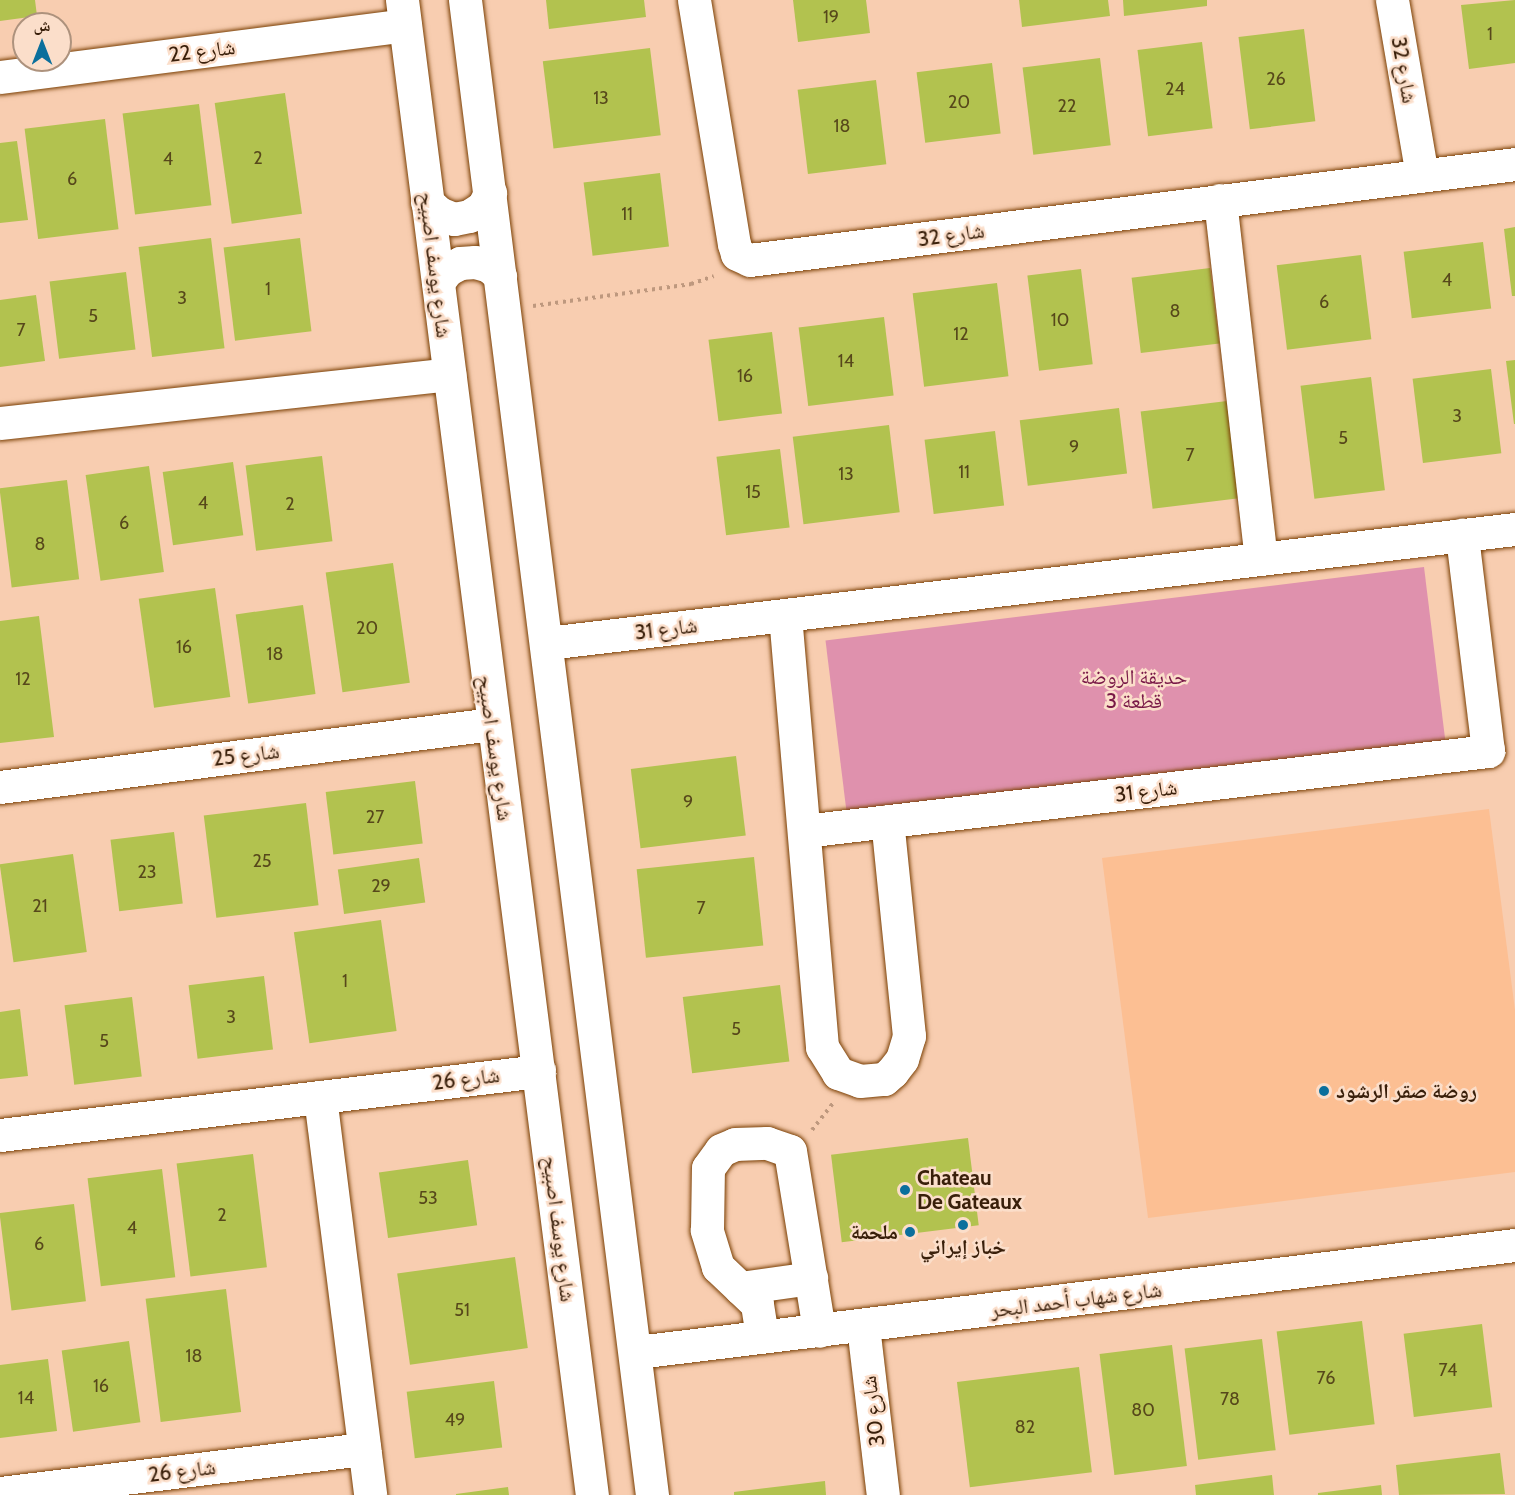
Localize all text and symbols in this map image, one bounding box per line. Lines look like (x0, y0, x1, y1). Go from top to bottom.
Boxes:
house number: 19 (823, 6, 839, 28)
north arrow (12, 12, 72, 72)
text: ش (34, 16, 50, 35)
house number: 1 (1487, 23, 1493, 45)
street label: شارع 22 (167, 34, 237, 68)
street label: شارع 32 (1386, 35, 1422, 105)
house number: 26 (1266, 68, 1286, 90)
house number: 24 (1165, 78, 1185, 100)
house number: 13 (593, 87, 609, 109)
house number: 20 (948, 91, 970, 113)
house number: 22 (1058, 95, 1076, 117)
house number: 18 (834, 115, 850, 137)
house number: 2 (253, 147, 263, 169)
house number: 4 (163, 148, 173, 170)
house number: 6 (67, 168, 77, 190)
street label: شارع يوسف اصبيح (414, 191, 456, 339)
house number: 11 (621, 203, 633, 225)
street label: شارع 32 (916, 218, 986, 252)
house number: 4 (1442, 269, 1452, 291)
house number: 1 (265, 278, 271, 300)
house number: 3 (177, 287, 187, 309)
house number: 6 (1319, 291, 1329, 313)
house number: 8 (1170, 300, 1180, 322)
house number: 5 (88, 305, 98, 327)
house number: 10 (1051, 309, 1069, 331)
house number: 7 (16, 319, 26, 341)
house number: 12 (953, 323, 969, 345)
house number: 14 (838, 350, 854, 372)
house number: 16 (737, 365, 753, 387)
house number: 3 (1452, 405, 1462, 427)
house number: 5 (1338, 427, 1348, 449)
house number: 9 (1069, 436, 1079, 458)
house number: 7 (1185, 444, 1195, 466)
house number: 11 (958, 461, 970, 483)
house number: 13 (838, 463, 854, 485)
house number: 15 (745, 481, 761, 503)
house number: 4 (198, 492, 208, 514)
house number: 2 (285, 493, 295, 515)
house number: 6 (119, 512, 129, 534)
house number: 8 (35, 533, 45, 555)
street label: شارع 31 (633, 613, 699, 645)
house number: 20 (356, 617, 378, 639)
house number: 16 (176, 636, 192, 658)
house number: 18 (267, 643, 283, 665)
park label: حديقة الروضة قطعة 3 (1081, 664, 1187, 714)
house number: 12 (15, 668, 31, 690)
street label: شارع يوسف اصبيح (472, 674, 518, 822)
street label: شارع 25 (211, 738, 281, 772)
street label: شارع 31 (1113, 775, 1179, 807)
house number: 9 (683, 791, 693, 813)
house number: 27 (366, 806, 384, 828)
house number: 25 (252, 850, 272, 872)
house number: 23 (137, 861, 157, 883)
house number: 29 (371, 875, 391, 897)
house number: 21 (32, 895, 48, 917)
house number: 7 (696, 897, 706, 919)
house number: 1 (342, 970, 348, 992)
house number: 3 (226, 1006, 236, 1028)
house number: 5 (731, 1018, 741, 1040)
house number: 5 (99, 1030, 109, 1052)
street label: شارع 26 (431, 1062, 501, 1096)
place label: روضة صقر الرشود (1336, 1078, 1477, 1104)
marker: روضة صقر الرشود (1317, 1084, 1331, 1098)
street label: شارع يوسف اصبيح (538, 1155, 580, 1303)
place label: Chateau De Gateaux (917, 1165, 1022, 1215)
marker: Chateau De Gateaux (898, 1183, 912, 1197)
house number: 53 (418, 1187, 438, 1209)
house number: 2 (217, 1204, 227, 1226)
house number: 4 (127, 1217, 137, 1239)
marker: خباز إيراني (956, 1218, 970, 1232)
place label: ملحمة (851, 1219, 898, 1245)
marker: ملحمة (903, 1225, 917, 1239)
house number: 6 (34, 1233, 44, 1255)
place label: خباز إيراني (920, 1234, 1006, 1260)
street label: شارع شهاب أحمد البحر (989, 1277, 1163, 1323)
house number: 51 (454, 1299, 470, 1321)
house number: 18 (186, 1345, 202, 1367)
house number: 74 (1439, 1359, 1457, 1381)
house number: 76 (1317, 1367, 1335, 1389)
street label: شارع 30 (856, 1374, 890, 1448)
house number: 16 (93, 1375, 109, 1397)
house number: 14 (18, 1387, 34, 1409)
house number: 78 (1220, 1388, 1240, 1410)
house number: 80 (1131, 1399, 1155, 1421)
house number: 49 (445, 1409, 465, 1431)
house number: 82 (1015, 1416, 1035, 1438)
street label: شارع 26 (147, 1454, 217, 1488)

